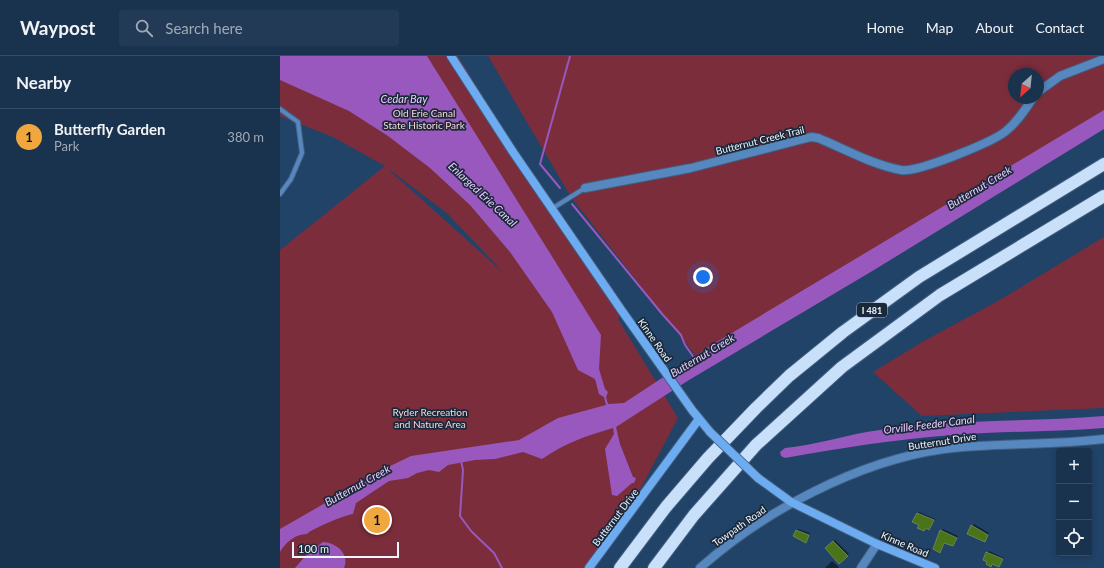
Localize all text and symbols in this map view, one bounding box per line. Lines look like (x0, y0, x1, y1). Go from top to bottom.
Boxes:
search box (119, 10, 399, 46)
text: Waypost (20, 16, 95, 39)
icon: search (133, 17, 155, 39)
text: Search here (165, 19, 243, 37)
text: Home (866, 19, 904, 36)
text: Map (926, 19, 953, 36)
text: About (975, 19, 1013, 36)
text: Contact (1035, 19, 1084, 36)
north arrow (1008, 68, 1044, 104)
text: Nearby (16, 72, 71, 93)
water label: Cedar Bay (381, 92, 428, 105)
park label: Old Erie Canal State Historic Park (383, 107, 466, 131)
text: Butterfly Garden (54, 120, 166, 138)
street label: Butternut Creek Trail (714, 123, 806, 157)
text: 1 (25, 129, 33, 145)
text: 380 m (227, 129, 264, 145)
text: Park (54, 138, 79, 154)
water label: Enlarged Erie Canal (446, 159, 520, 229)
water label: Butternut Creek (945, 162, 1014, 211)
your location (693, 267, 713, 287)
road number: I 481 (857, 303, 887, 317)
street label: Kinne Road (636, 316, 674, 364)
water label: Butternut Creek (668, 330, 737, 379)
park label: Ryder Recreation and Nature Area (392, 406, 468, 430)
water label: Orville Feeder Canal (883, 412, 976, 436)
street label: Butternut Drive (907, 430, 977, 452)
map controls (1056, 448, 1092, 556)
button: + (1056, 448, 1092, 484)
water label: Butternut Creek (322, 461, 393, 508)
button: − (1056, 484, 1092, 520)
street label: Butternut Drive (590, 486, 640, 548)
street label: Towpath Road (710, 503, 768, 549)
pin: 1 (364, 505, 390, 535)
button: locate (1056, 520, 1092, 556)
street label: Kinne Road (880, 529, 930, 559)
scale bar (292, 540, 399, 559)
text: 100 m (298, 542, 329, 555)

